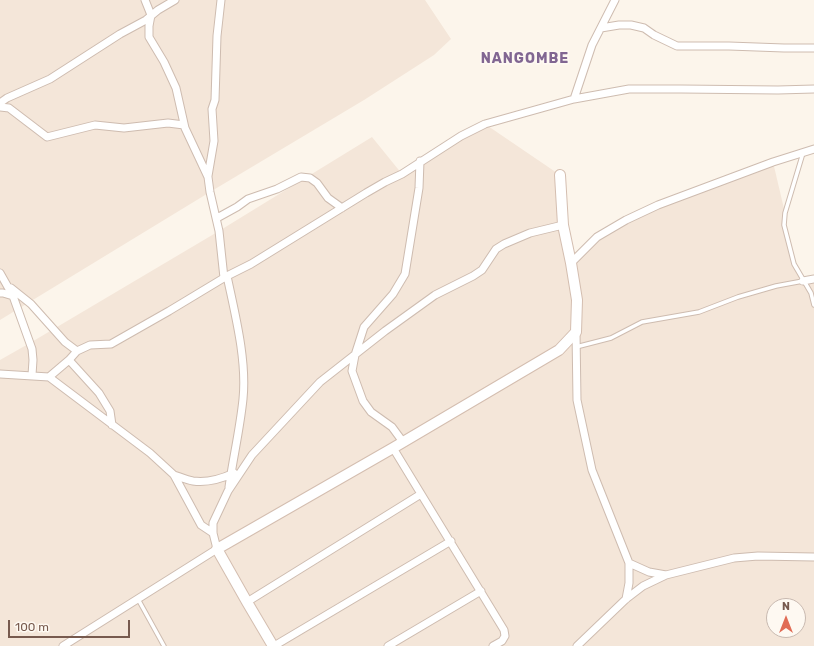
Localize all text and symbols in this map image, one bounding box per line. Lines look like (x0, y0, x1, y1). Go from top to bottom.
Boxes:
district label: NANGOMBE (481, 51, 569, 67)
north arrow (766, 598, 806, 638)
text: N (782, 600, 790, 613)
scale bar (10, 612, 132, 638)
text: 100 m (15, 620, 49, 634)

